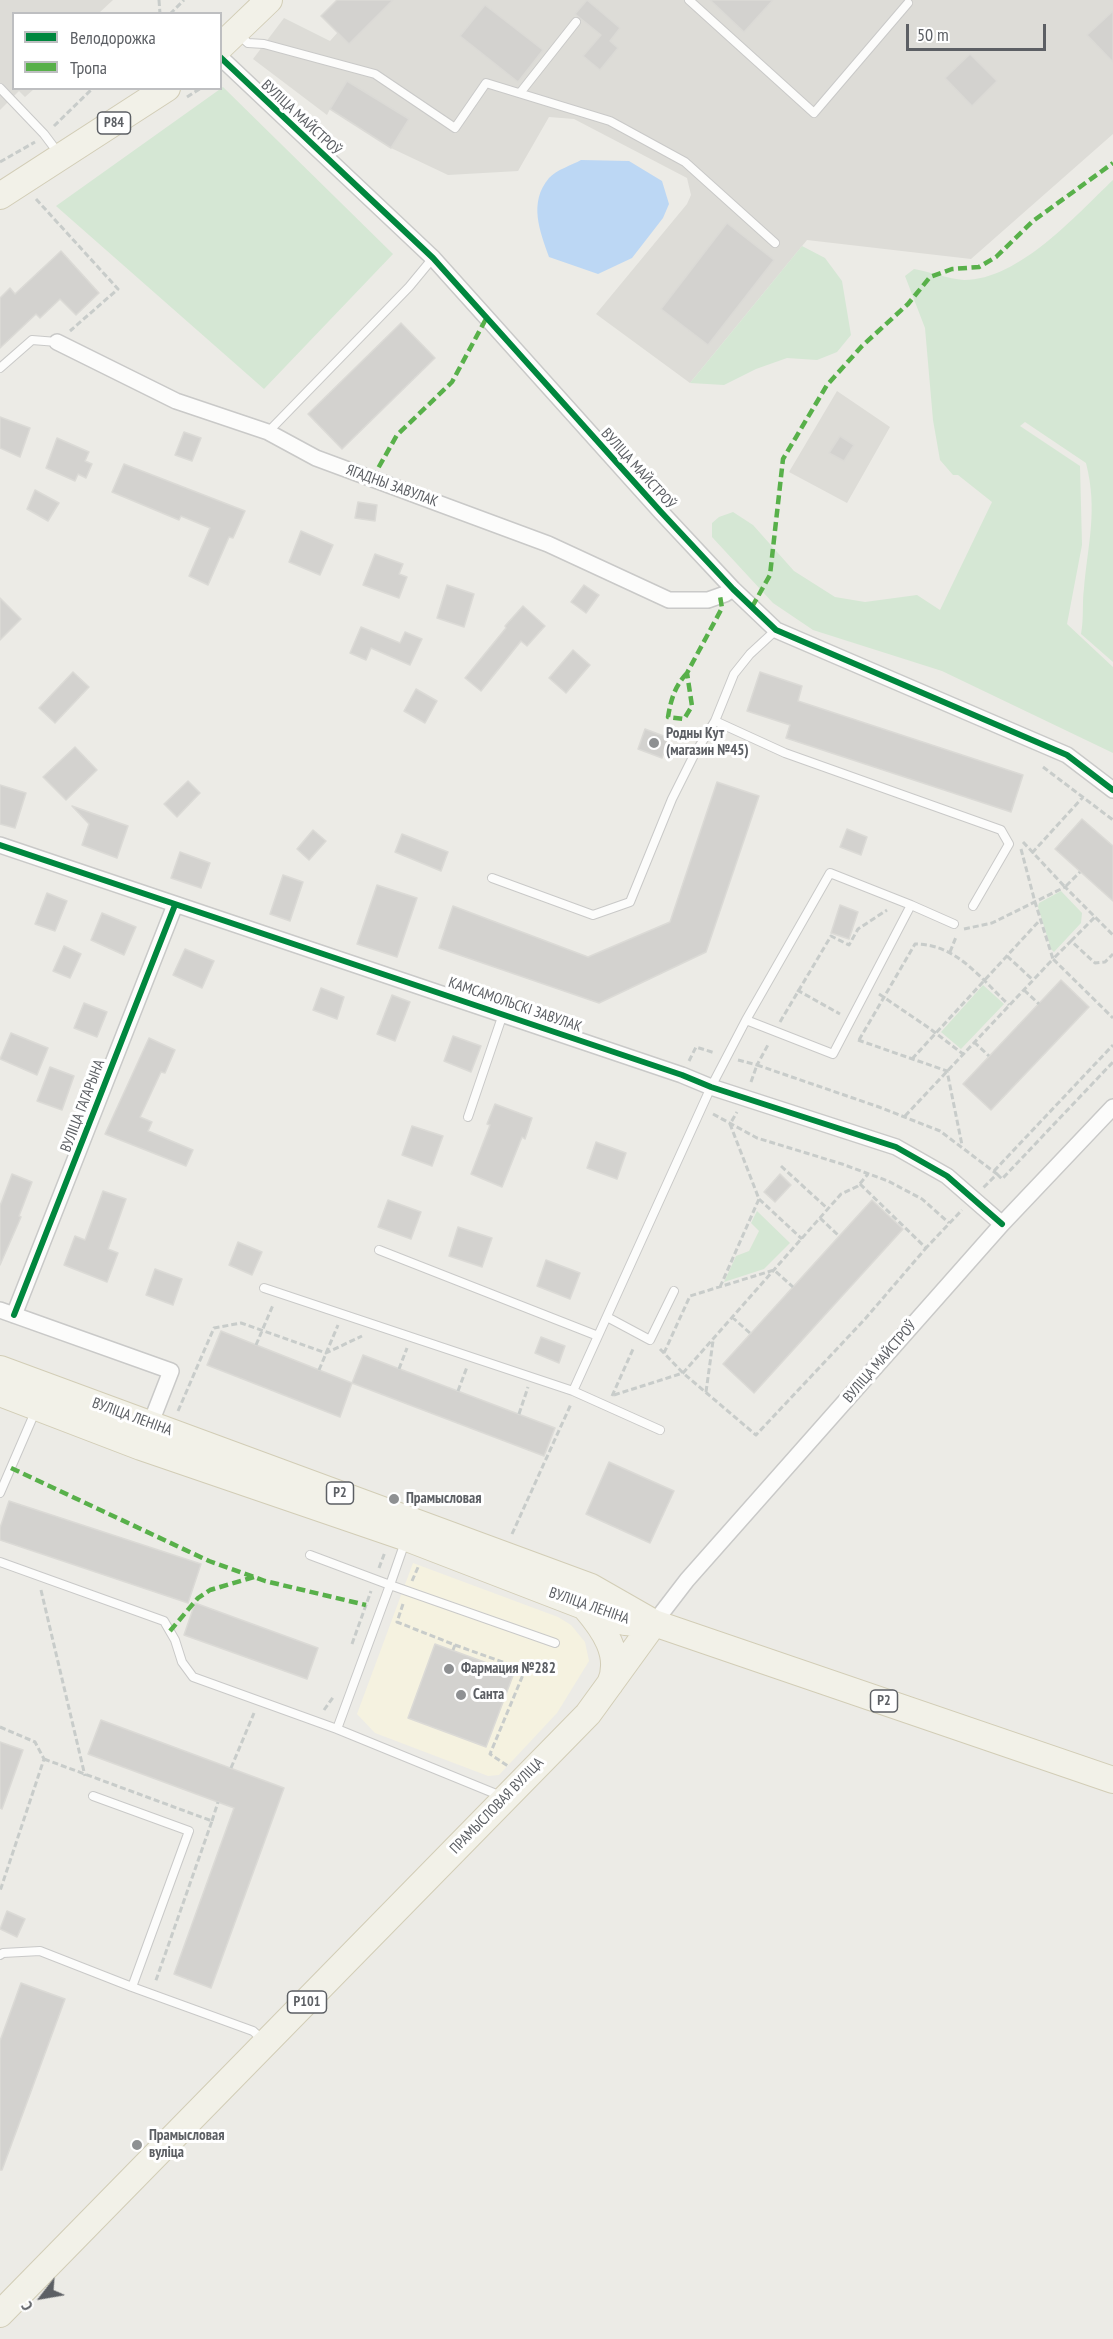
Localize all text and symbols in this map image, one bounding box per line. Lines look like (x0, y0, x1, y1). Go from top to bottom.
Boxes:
legend (12, 12, 222, 90)
scale bar (909, 12, 1048, 50)
text: 50 m (917, 23, 949, 46)
text: Велодорожка (70, 26, 156, 49)
text: Тропа (70, 56, 107, 79)
street label: ВУЛІЦА МАЙСТРОЎ (257, 76, 345, 160)
road number: Р84 (98, 112, 130, 134)
street label: ВУЛІЦА МАЙСТРОЎ (597, 425, 679, 513)
street label: ЯГАДНЫ ЗАВУЛАК (344, 461, 440, 511)
place label: Родны Кут (магазин №45) (666, 725, 749, 760)
marker: Родны Кут (магазин №45) (647, 736, 661, 750)
street label: КАМСАМОЛЬСКІ ЗАВУЛАК (446, 974, 584, 1036)
street label: ВУЛІЦА ГАГАРЫНА (57, 1057, 109, 1155)
street label: ВУЛІЦА МАЙСТРОЎ (840, 1317, 920, 1407)
street label: ВУЛІЦА ЛЕНІНА (90, 1394, 174, 1440)
road number: Р2 (326, 1482, 354, 1504)
place label: Прамысловая (406, 1490, 481, 1508)
marker: Прамысловая (387, 1492, 401, 1506)
street label: ВУЛІЦА ЛЕНІНА (546, 1584, 632, 1628)
place label: Фармация №282 (461, 1660, 556, 1678)
marker: Фармация №282 (442, 1662, 456, 1676)
place label: Санта (473, 1686, 504, 1704)
marker: Санта (454, 1688, 468, 1702)
road number: Р2 (870, 1690, 898, 1712)
street label: ПРАМЫСЛОВАЯ ВУЛІЦА (446, 1754, 548, 1858)
road number: Р101 (288, 1991, 326, 2013)
place label: Прамысловая вуліца (149, 2127, 224, 2162)
marker: Прамысловая вуліца (130, 2138, 144, 2152)
north arrow (12, 2267, 72, 2327)
text: С (16, 2298, 37, 2315)

